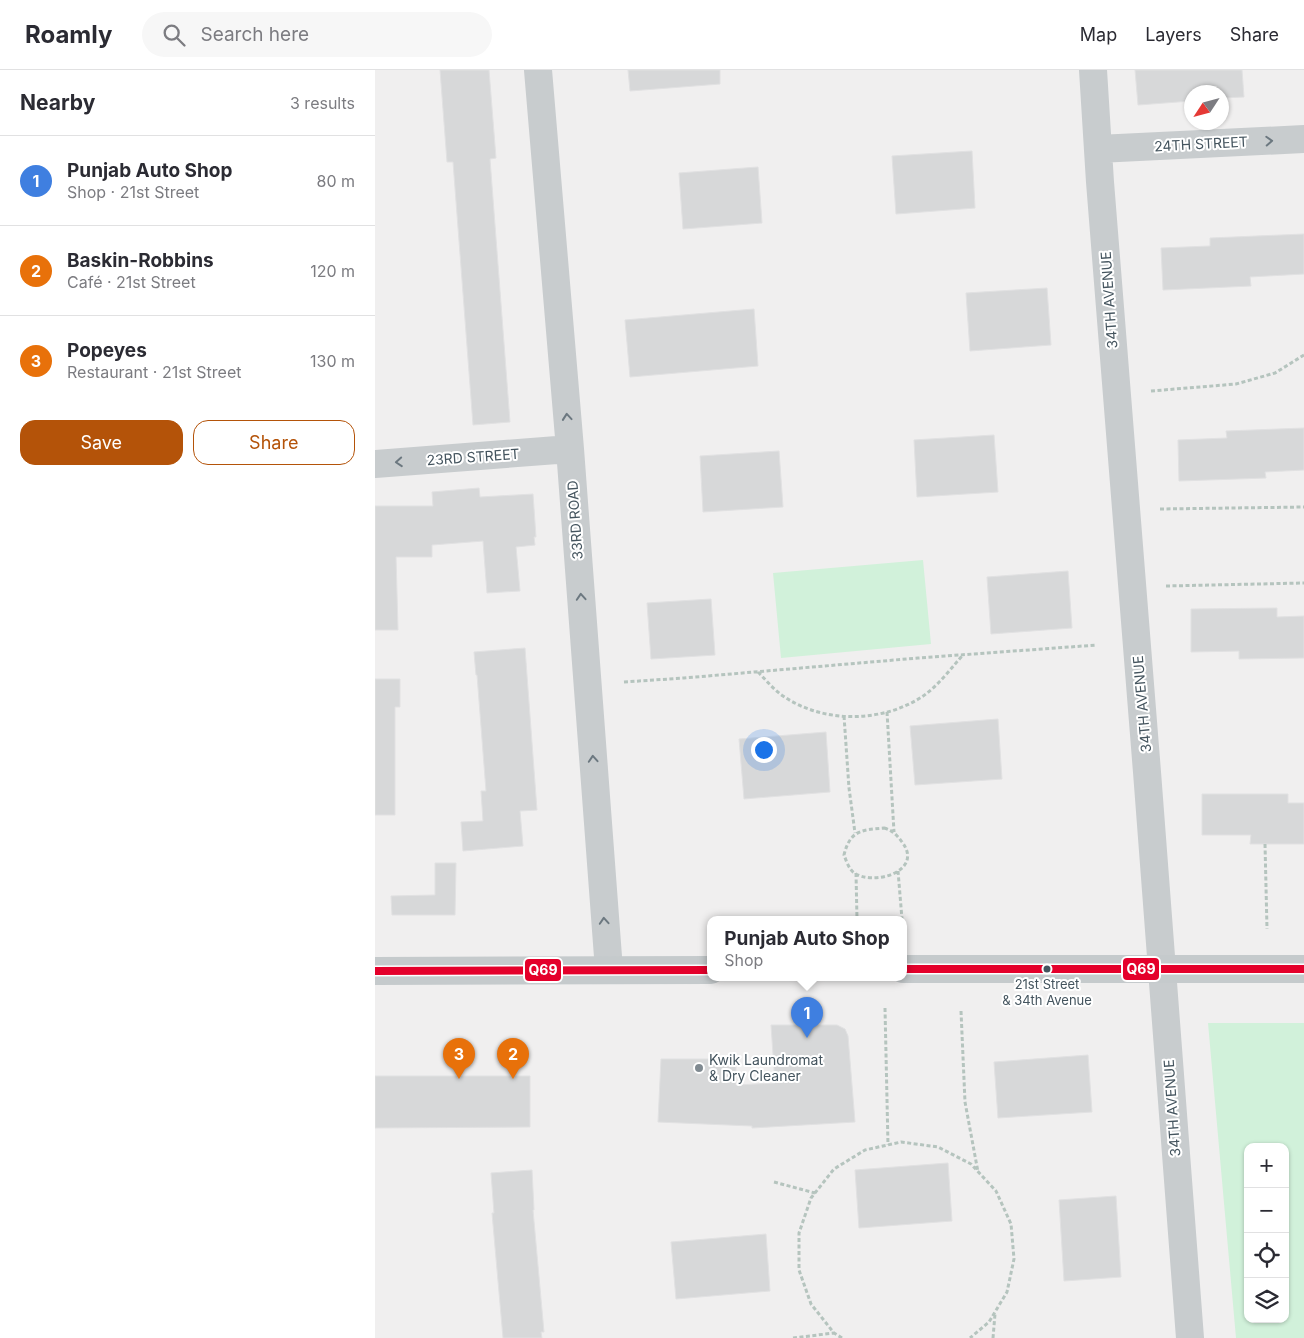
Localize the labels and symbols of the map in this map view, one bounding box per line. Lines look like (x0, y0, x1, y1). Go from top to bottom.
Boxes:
north arrow (1184, 85, 1229, 130)
street label: 24TH STREET (1154, 133, 1248, 154)
one-way arrow (1265, 136, 1273, 146)
street label: 34TH AVENUE (1097, 251, 1120, 349)
one-way arrow (562, 413, 573, 421)
street label: 23RD STREET (426, 445, 520, 468)
one-way arrow (395, 456, 403, 467)
street label: 33RD ROAD (563, 480, 586, 560)
one-way arrow (576, 593, 587, 601)
street label: 34TH AVENUE (1129, 655, 1154, 753)
your location (751, 737, 777, 763)
one-way arrow (587, 755, 598, 763)
one-way arrow (599, 917, 610, 925)
line badge: Q69 (1122, 957, 1160, 981)
line badge: Q69 (524, 958, 562, 982)
text: Q69 (1126, 960, 1156, 977)
text: Q69 (528, 961, 558, 978)
marker: 21st Street & 34th Avenue (1042, 964, 1052, 974)
place label: 21st Street & 34th Avenue (1002, 976, 1092, 1008)
pin: 1 (791, 997, 823, 1038)
pin: 3 (443, 1038, 475, 1079)
pin: 2 (497, 1038, 529, 1079)
place label: Kwik Laundromat & Dry Cleaner (709, 1051, 823, 1084)
street label: 34TH AVENUE (1160, 1059, 1183, 1157)
marker: Kwik Laundromat & Dry Cleaner (693, 1062, 705, 1074)

